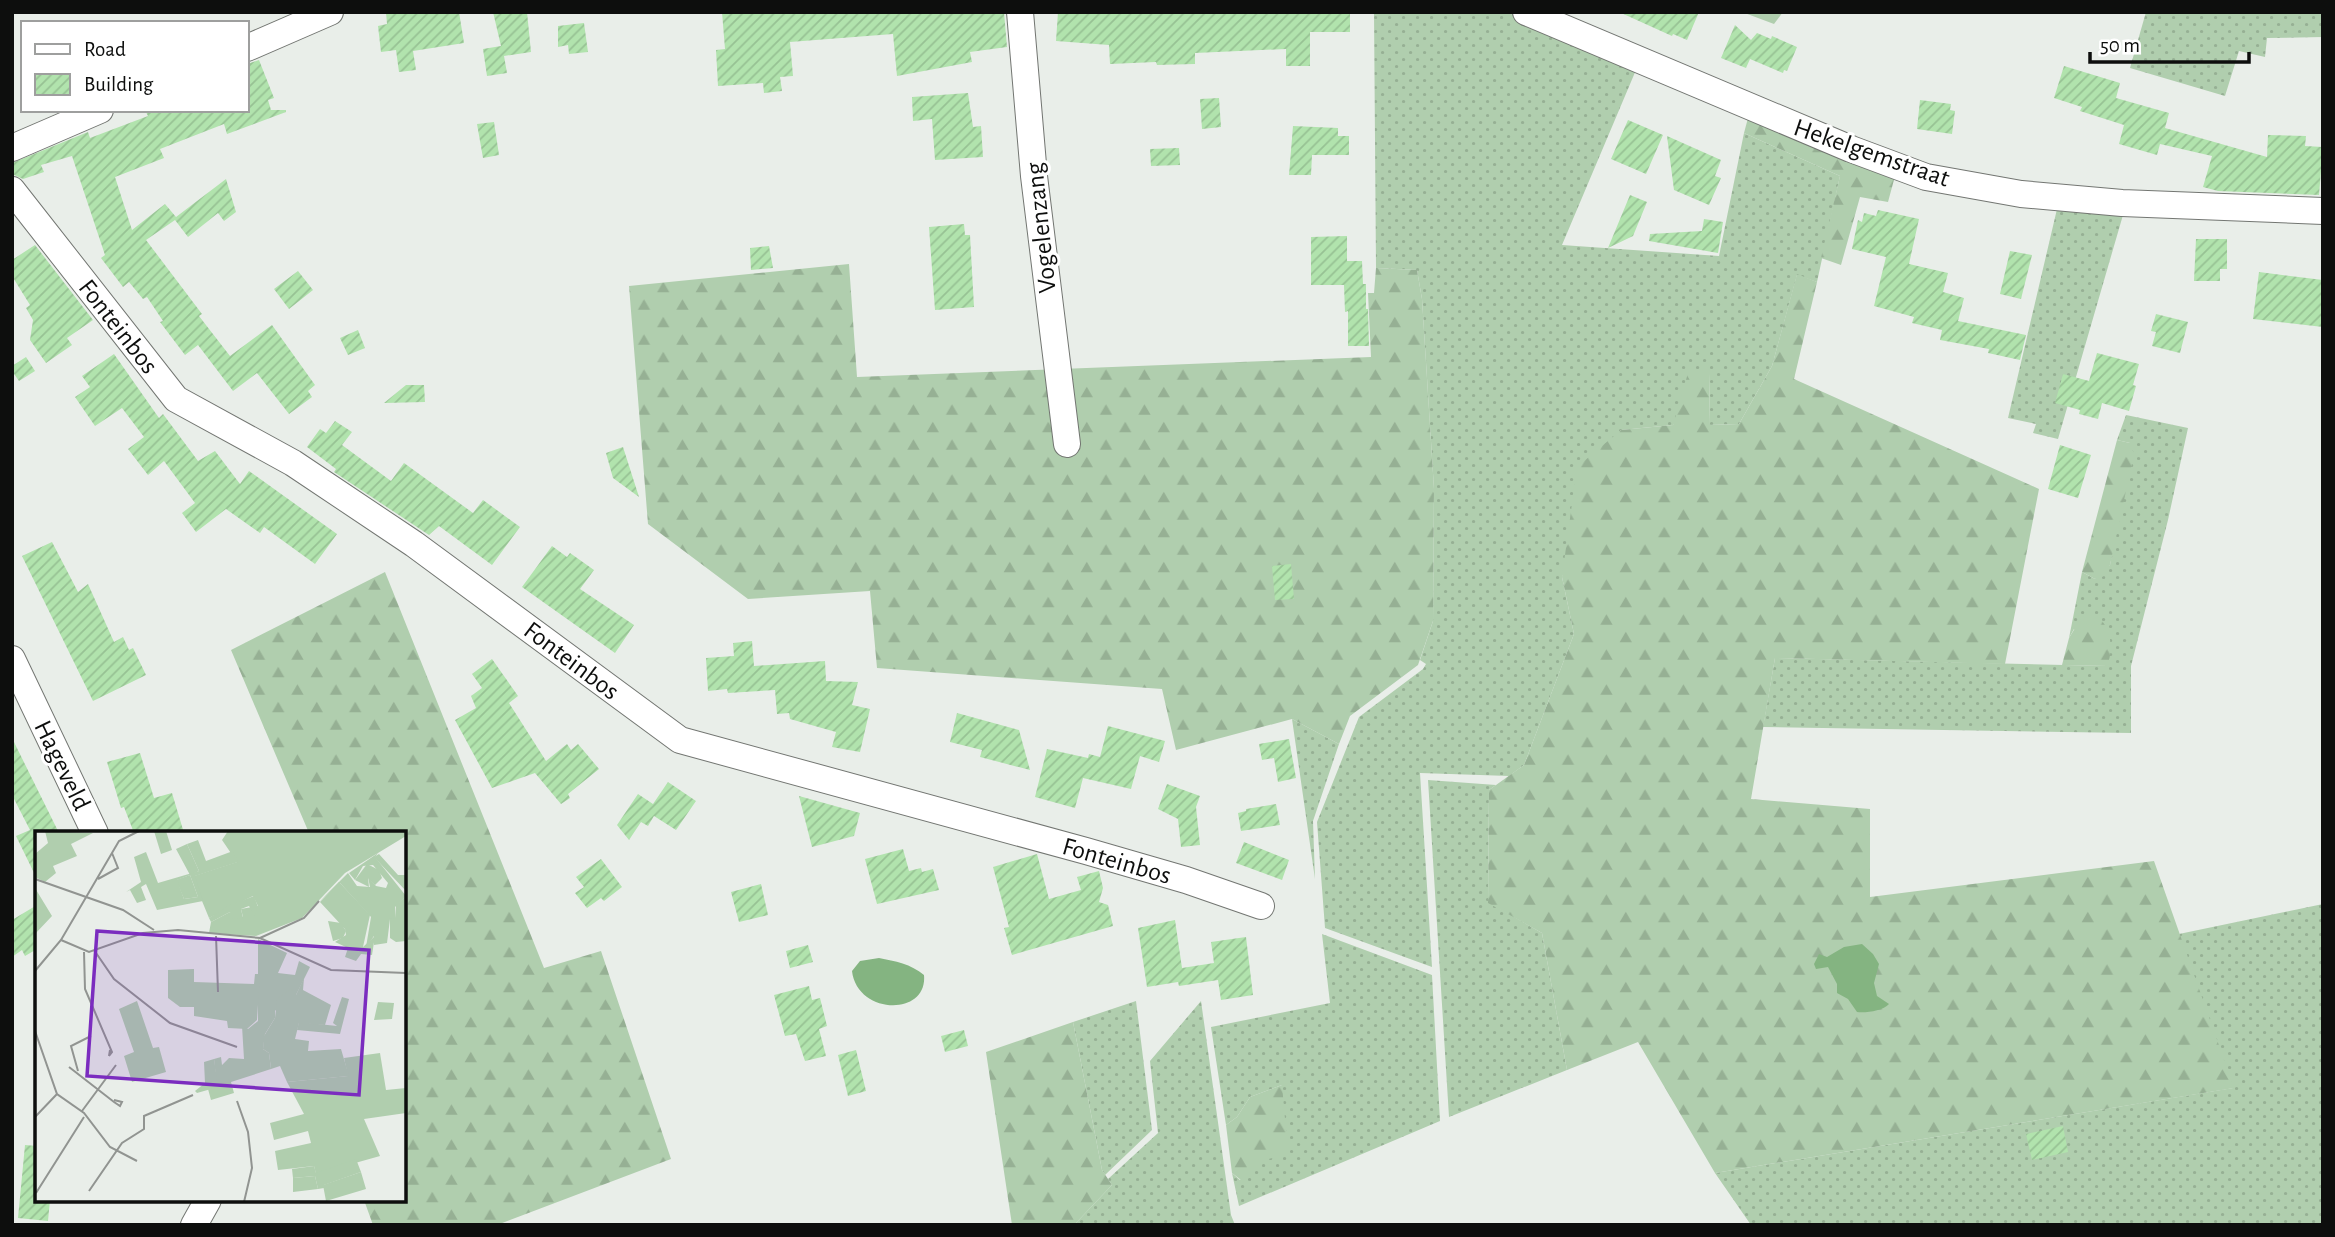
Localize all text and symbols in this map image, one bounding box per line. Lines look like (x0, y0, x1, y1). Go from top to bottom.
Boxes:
legend (21, 21, 248, 112)
scale bar (2090, 21, 2249, 65)
text: 50 m (2100, 35, 2140, 56)
text: Road (84, 39, 126, 60)
text: Building (84, 74, 154, 95)
street label: Hekelgemstraat (1790, 114, 1953, 192)
street label: Vogelenzang (1021, 161, 1061, 295)
street label: Fonteinbos (74, 275, 163, 379)
street label: Fonteinbos (519, 617, 624, 705)
street label: Hageveld (29, 716, 95, 814)
inset map (35, 831, 406, 1202)
street label: Fonteinbos (1059, 833, 1174, 889)

